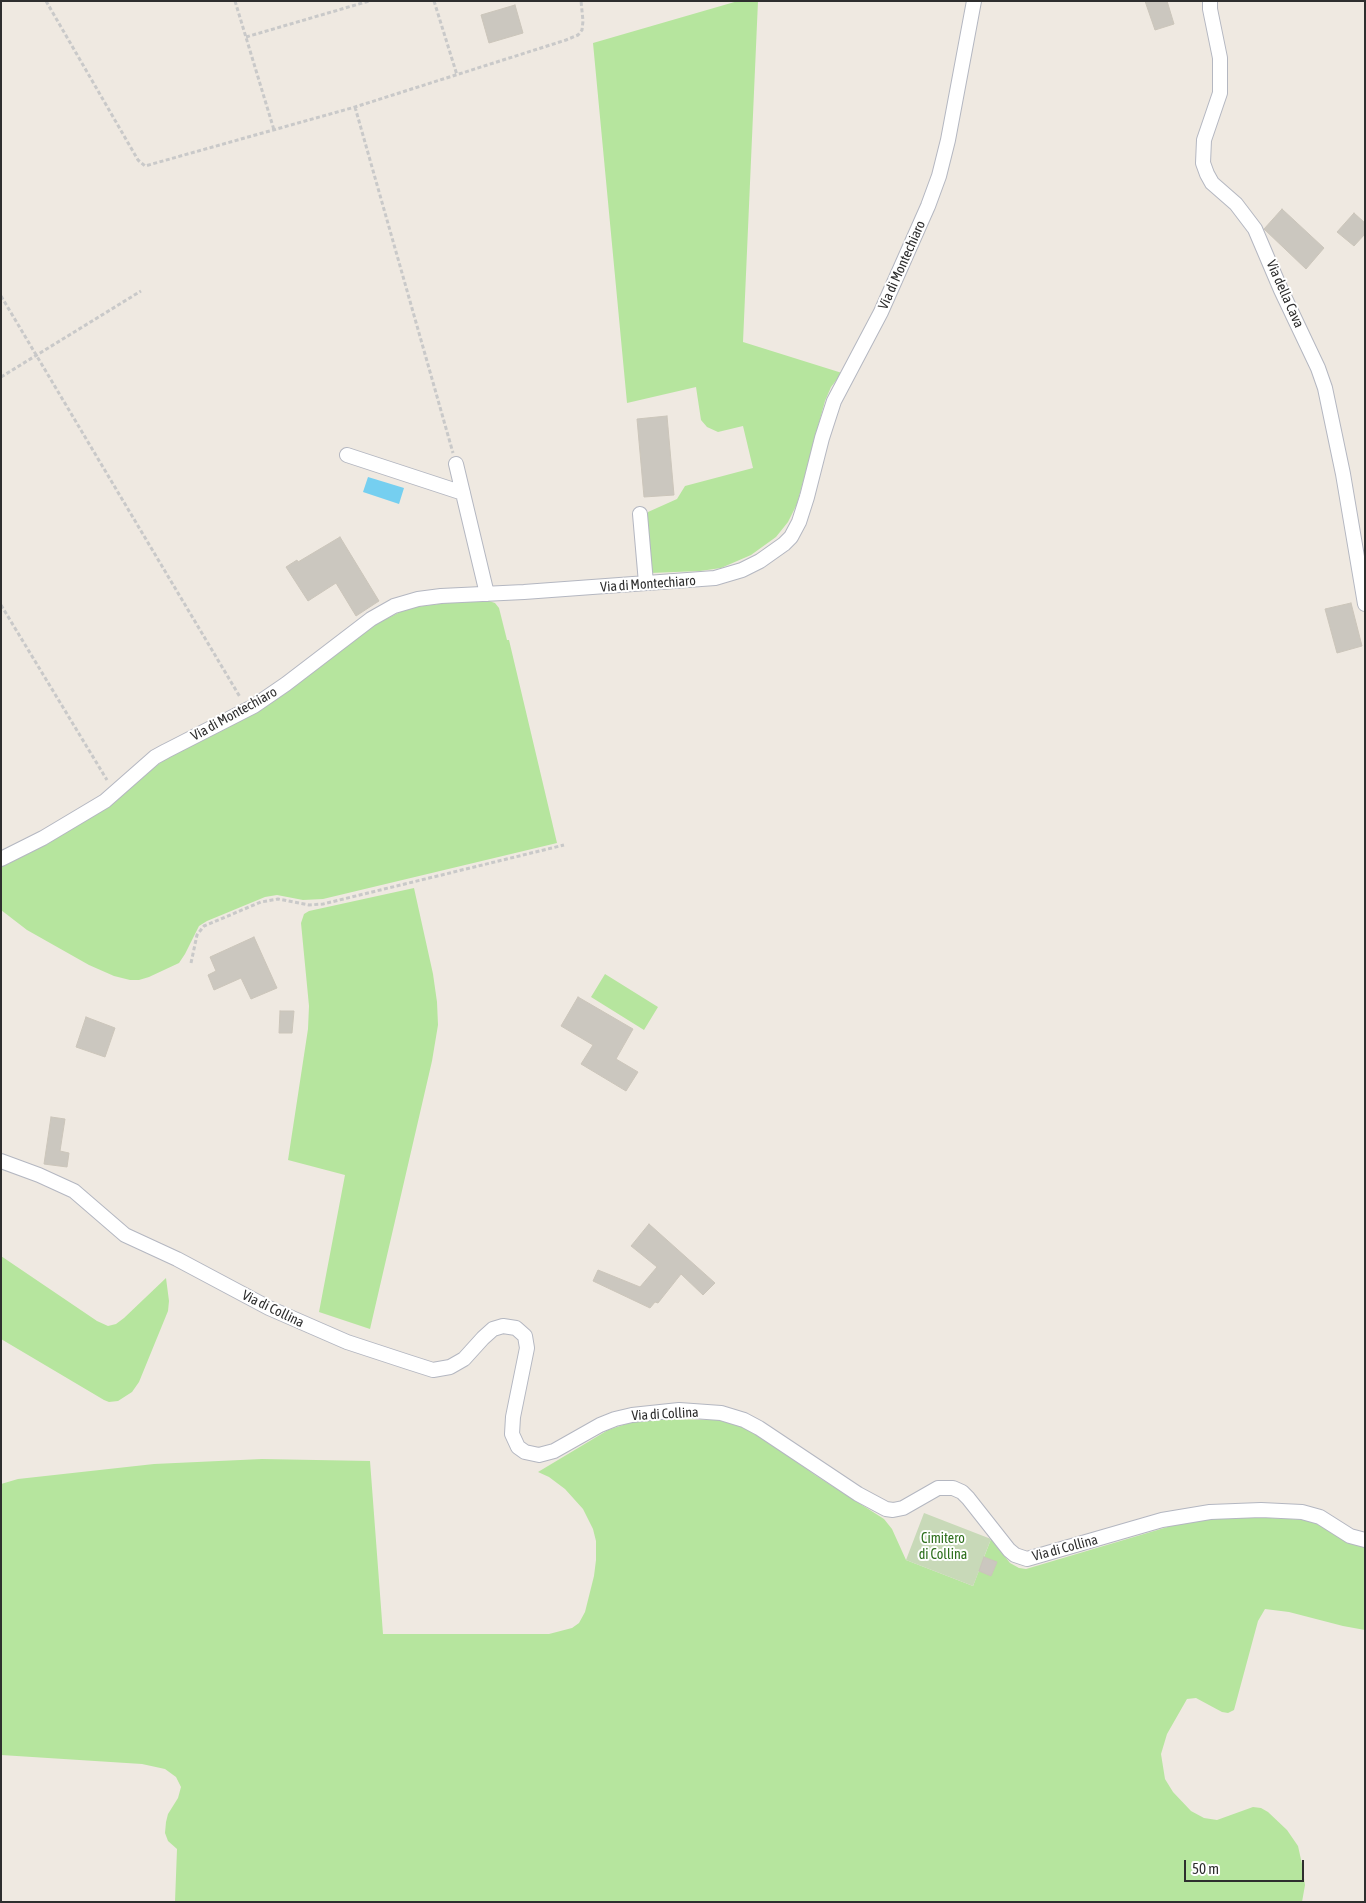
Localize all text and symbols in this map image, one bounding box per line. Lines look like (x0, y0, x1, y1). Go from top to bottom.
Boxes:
street label: Via di Montechiaro (875, 218, 929, 312)
street label: Via della Cava (1263, 258, 1307, 330)
street label: Via di Montechiaro (600, 572, 696, 596)
street label: Via di Montechiaro (188, 683, 280, 745)
street label: Via di Collina (239, 1287, 307, 1331)
street label: Via di Collina (631, 1404, 699, 1424)
park label: Cimitero di Collina (919, 1531, 967, 1564)
street label: Via di Collina (1030, 1531, 1100, 1565)
scale bar (1186, 1850, 1306, 1882)
text: 50 m (1192, 1860, 1219, 1877)

